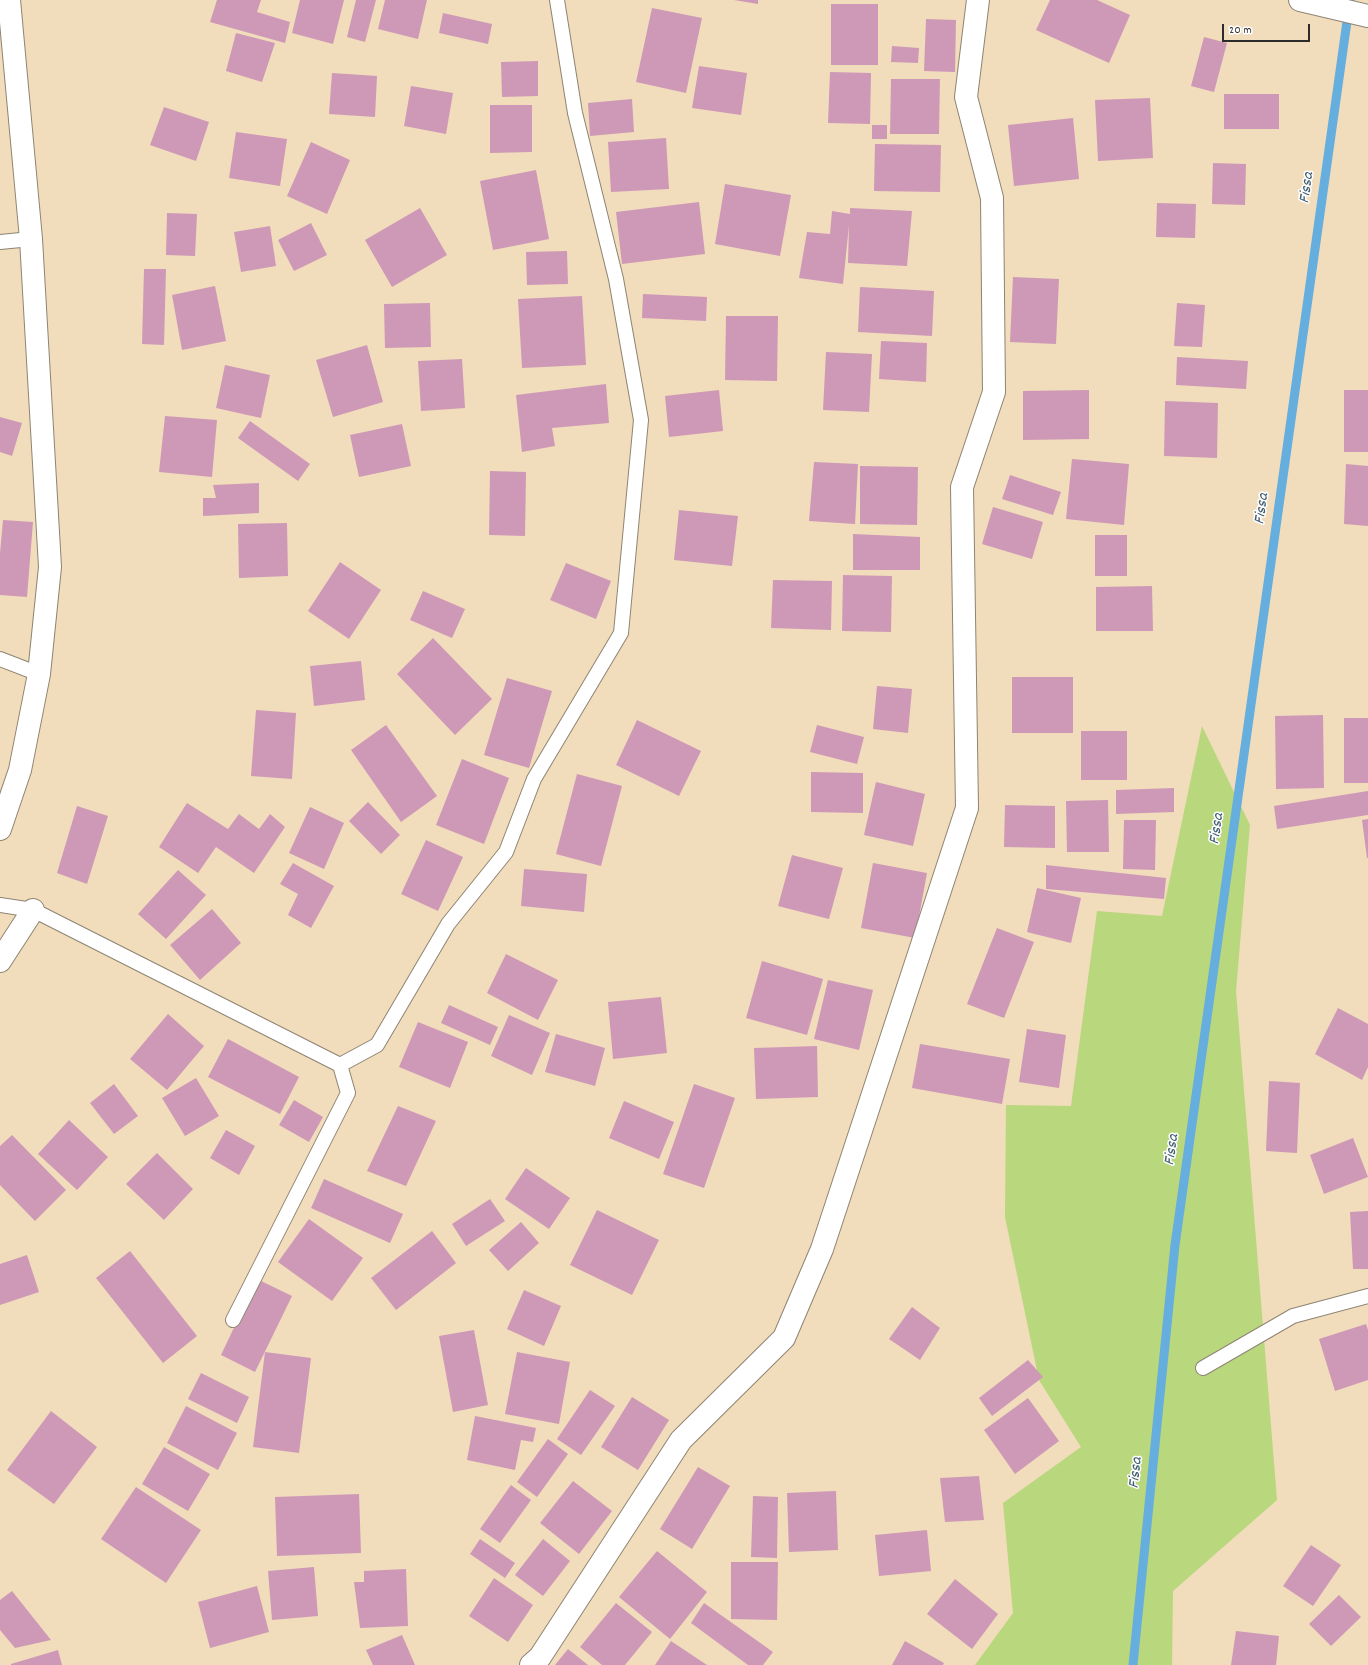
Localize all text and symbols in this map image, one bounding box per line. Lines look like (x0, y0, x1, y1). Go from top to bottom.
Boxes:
scale bar (1224, 16, 1312, 42)
text: 20 m (1229, 22, 1252, 39)
water label: Fissa (1296, 171, 1320, 205)
water label: Fissa (1251, 492, 1275, 526)
water label: Fissa (1206, 812, 1230, 846)
water label: Fissa (1161, 1133, 1185, 1167)
water label: Fissa (1126, 1457, 1148, 1489)

